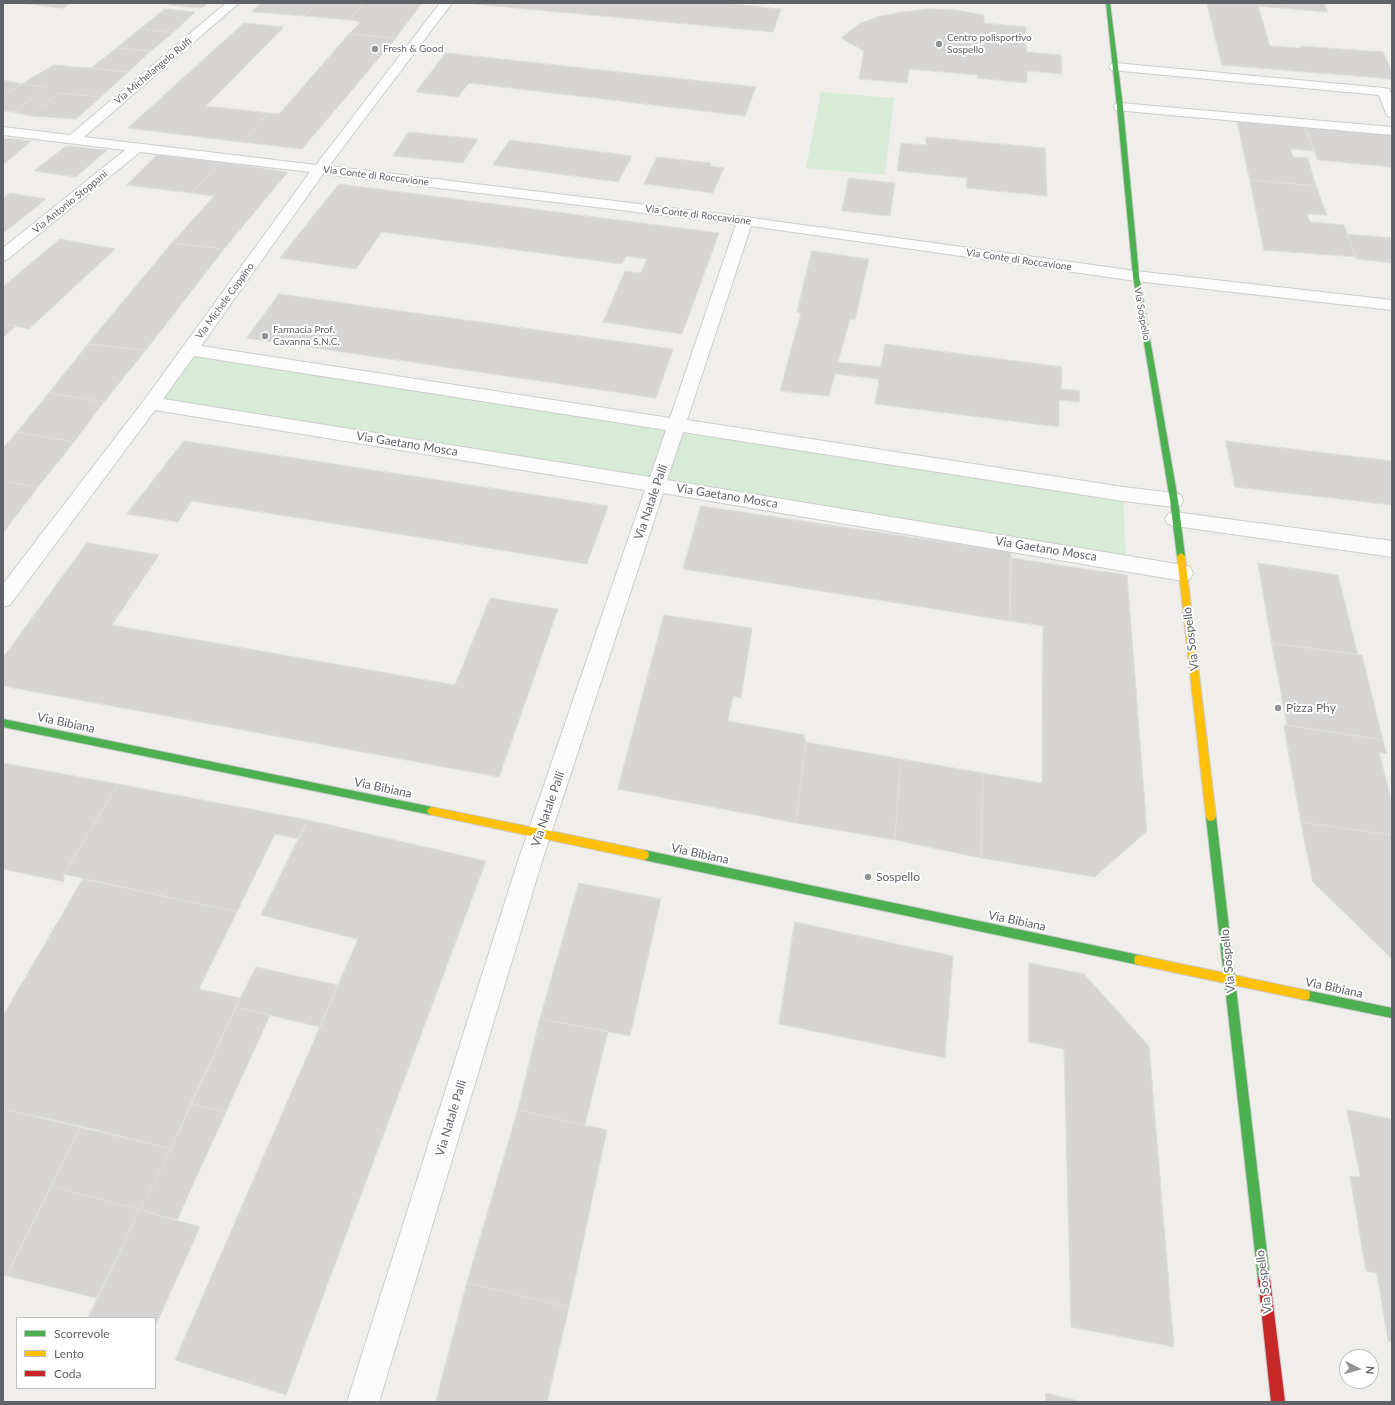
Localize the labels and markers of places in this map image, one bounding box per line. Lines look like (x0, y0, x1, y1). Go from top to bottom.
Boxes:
place label: Centro polisportivo Sospello (947, 32, 1032, 56)
marker: Centro polisportivo Sospello (934, 39, 944, 49)
place label: Fresh & Good (383, 43, 443, 55)
marker: Fresh & Good (370, 44, 380, 54)
place label: Farmacia Prof. Cavanna S.N.C. (273, 324, 340, 348)
marker: Farmacia Prof. Cavanna S.N.C. (260, 331, 270, 341)
place label: Pizza Phy (1286, 701, 1336, 715)
marker: Pizza Phy (1273, 703, 1283, 713)
place label: Sospello (876, 870, 920, 884)
marker: Sospello (863, 872, 873, 882)

